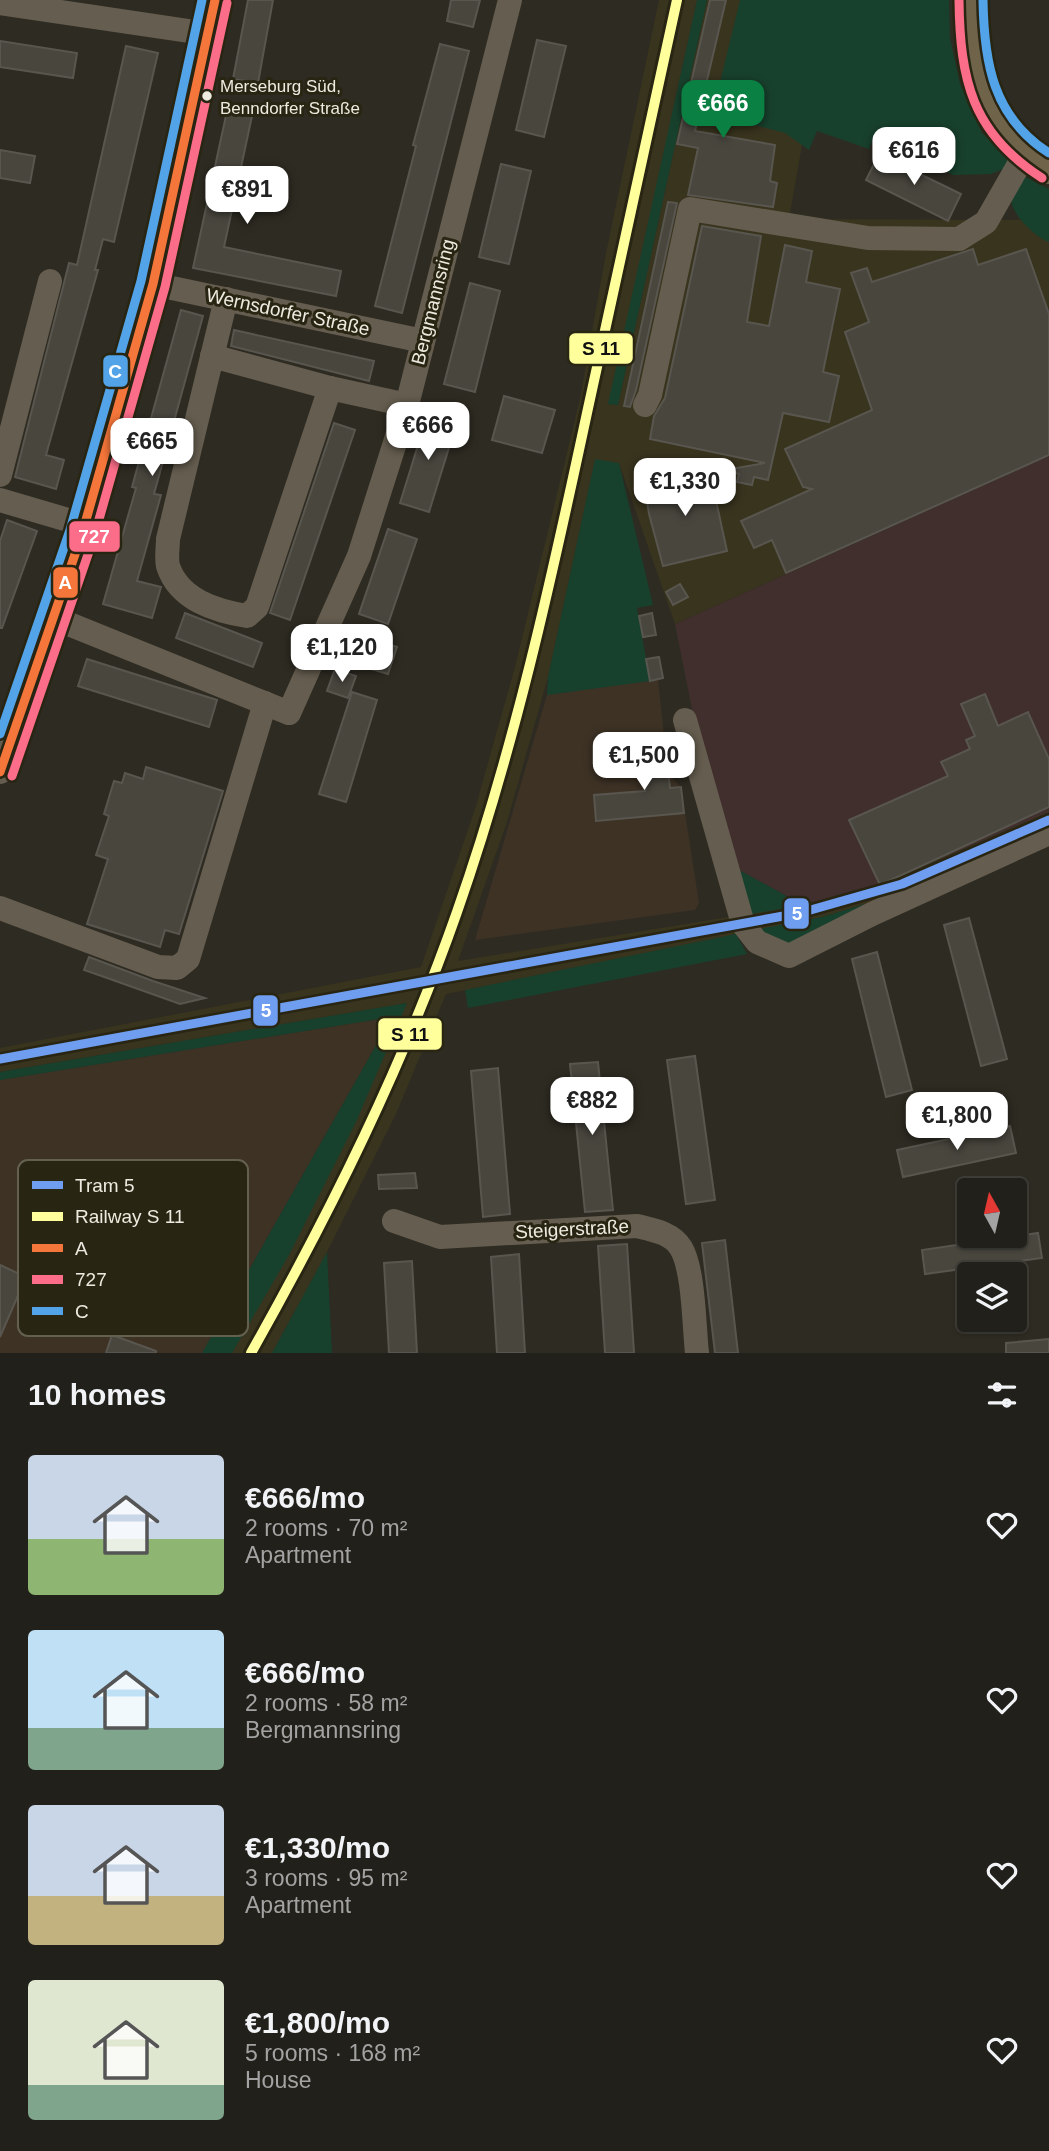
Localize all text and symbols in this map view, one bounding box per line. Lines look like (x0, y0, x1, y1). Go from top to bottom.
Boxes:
place label: Merseburg Süd, Benndorfer Straße (220, 77, 360, 118)
pin: €666 (682, 80, 764, 140)
marker: Merseburg Süd, Benndorfer Straße (200, 89, 214, 103)
text: €666 (697, 90, 749, 116)
pin: €616 (873, 128, 955, 187)
text: €616 (888, 137, 940, 163)
pin: €891 (206, 166, 288, 226)
text: €891 (221, 176, 273, 202)
street label: Bergmannsring (407, 237, 459, 367)
street label: Wernsdorfer Straße (204, 284, 372, 340)
line badge: S 11 (568, 332, 634, 365)
text: S 11 (582, 338, 620, 359)
line badge: C (102, 354, 129, 388)
text: C (108, 361, 122, 382)
pin: €666 (387, 402, 469, 462)
text: €666 (402, 412, 454, 438)
pin: €665 (111, 419, 193, 478)
text: €665 (126, 428, 178, 454)
pin: €1,330 (628, 458, 742, 518)
text: €1,330 (650, 468, 720, 494)
line badge: 727 (68, 520, 121, 553)
text: 727 (78, 526, 110, 547)
line badge: A (52, 566, 79, 599)
text: A (58, 572, 72, 593)
pin: €1,120 (285, 624, 399, 684)
text: €1,120 (307, 634, 377, 660)
pin: €1,500 (587, 732, 701, 792)
text: €1,500 (609, 742, 679, 768)
line badge: 5 (783, 897, 810, 930)
text: 5 (792, 903, 803, 924)
line badge: 5 (252, 994, 279, 1027)
text: 5 (261, 1000, 272, 1021)
line badge: S 11 (377, 1017, 443, 1051)
text: S 11 (391, 1024, 429, 1045)
pin: €882 (551, 1078, 633, 1137)
text: €882 (566, 1087, 618, 1113)
pin: €1,800 (900, 1092, 1014, 1152)
text: €1,800 (922, 1102, 992, 1128)
legend (18, 1160, 248, 1336)
text: Tram 5 (75, 1175, 134, 1196)
north arrow (957, 1178, 1027, 1248)
map controls (957, 1178, 1027, 1332)
text: Railway S 11 (75, 1206, 184, 1227)
street label: Steigerstraße (515, 1216, 629, 1242)
text: A (75, 1238, 88, 1259)
button: layers (957, 1262, 1027, 1332)
text: 727 (75, 1269, 107, 1290)
text: C (75, 1301, 89, 1322)
icon: filters (983, 1376, 1021, 1414)
text: 10 homes (28, 1378, 166, 1411)
text: €666/mo (245, 1481, 365, 1514)
icon: home (84, 1483, 168, 1567)
icon: heart (983, 1506, 1021, 1544)
text: 2 rooms · 70 m² (245, 1515, 407, 1541)
text: Apartment (245, 1542, 351, 1568)
text: €666/mo (245, 1656, 365, 1689)
icon: home (84, 1658, 168, 1742)
icon: heart (983, 1681, 1021, 1719)
text: 2 rooms · 58 m² (245, 1690, 407, 1716)
text: Bergmannsring (245, 1717, 401, 1743)
text: €1,330/mo (245, 1831, 390, 1864)
icon: home (84, 1833, 168, 1917)
icon: heart (983, 1856, 1021, 1894)
text: 3 rooms · 95 m² (245, 1865, 407, 1891)
text: Apartment (245, 1892, 351, 1918)
text: €1,800/mo (245, 2006, 390, 2039)
icon: home (84, 2008, 168, 2092)
icon: heart (983, 2031, 1021, 2069)
text: 5 rooms · 168 m² (245, 2040, 420, 2066)
text: House (245, 2067, 311, 2093)

